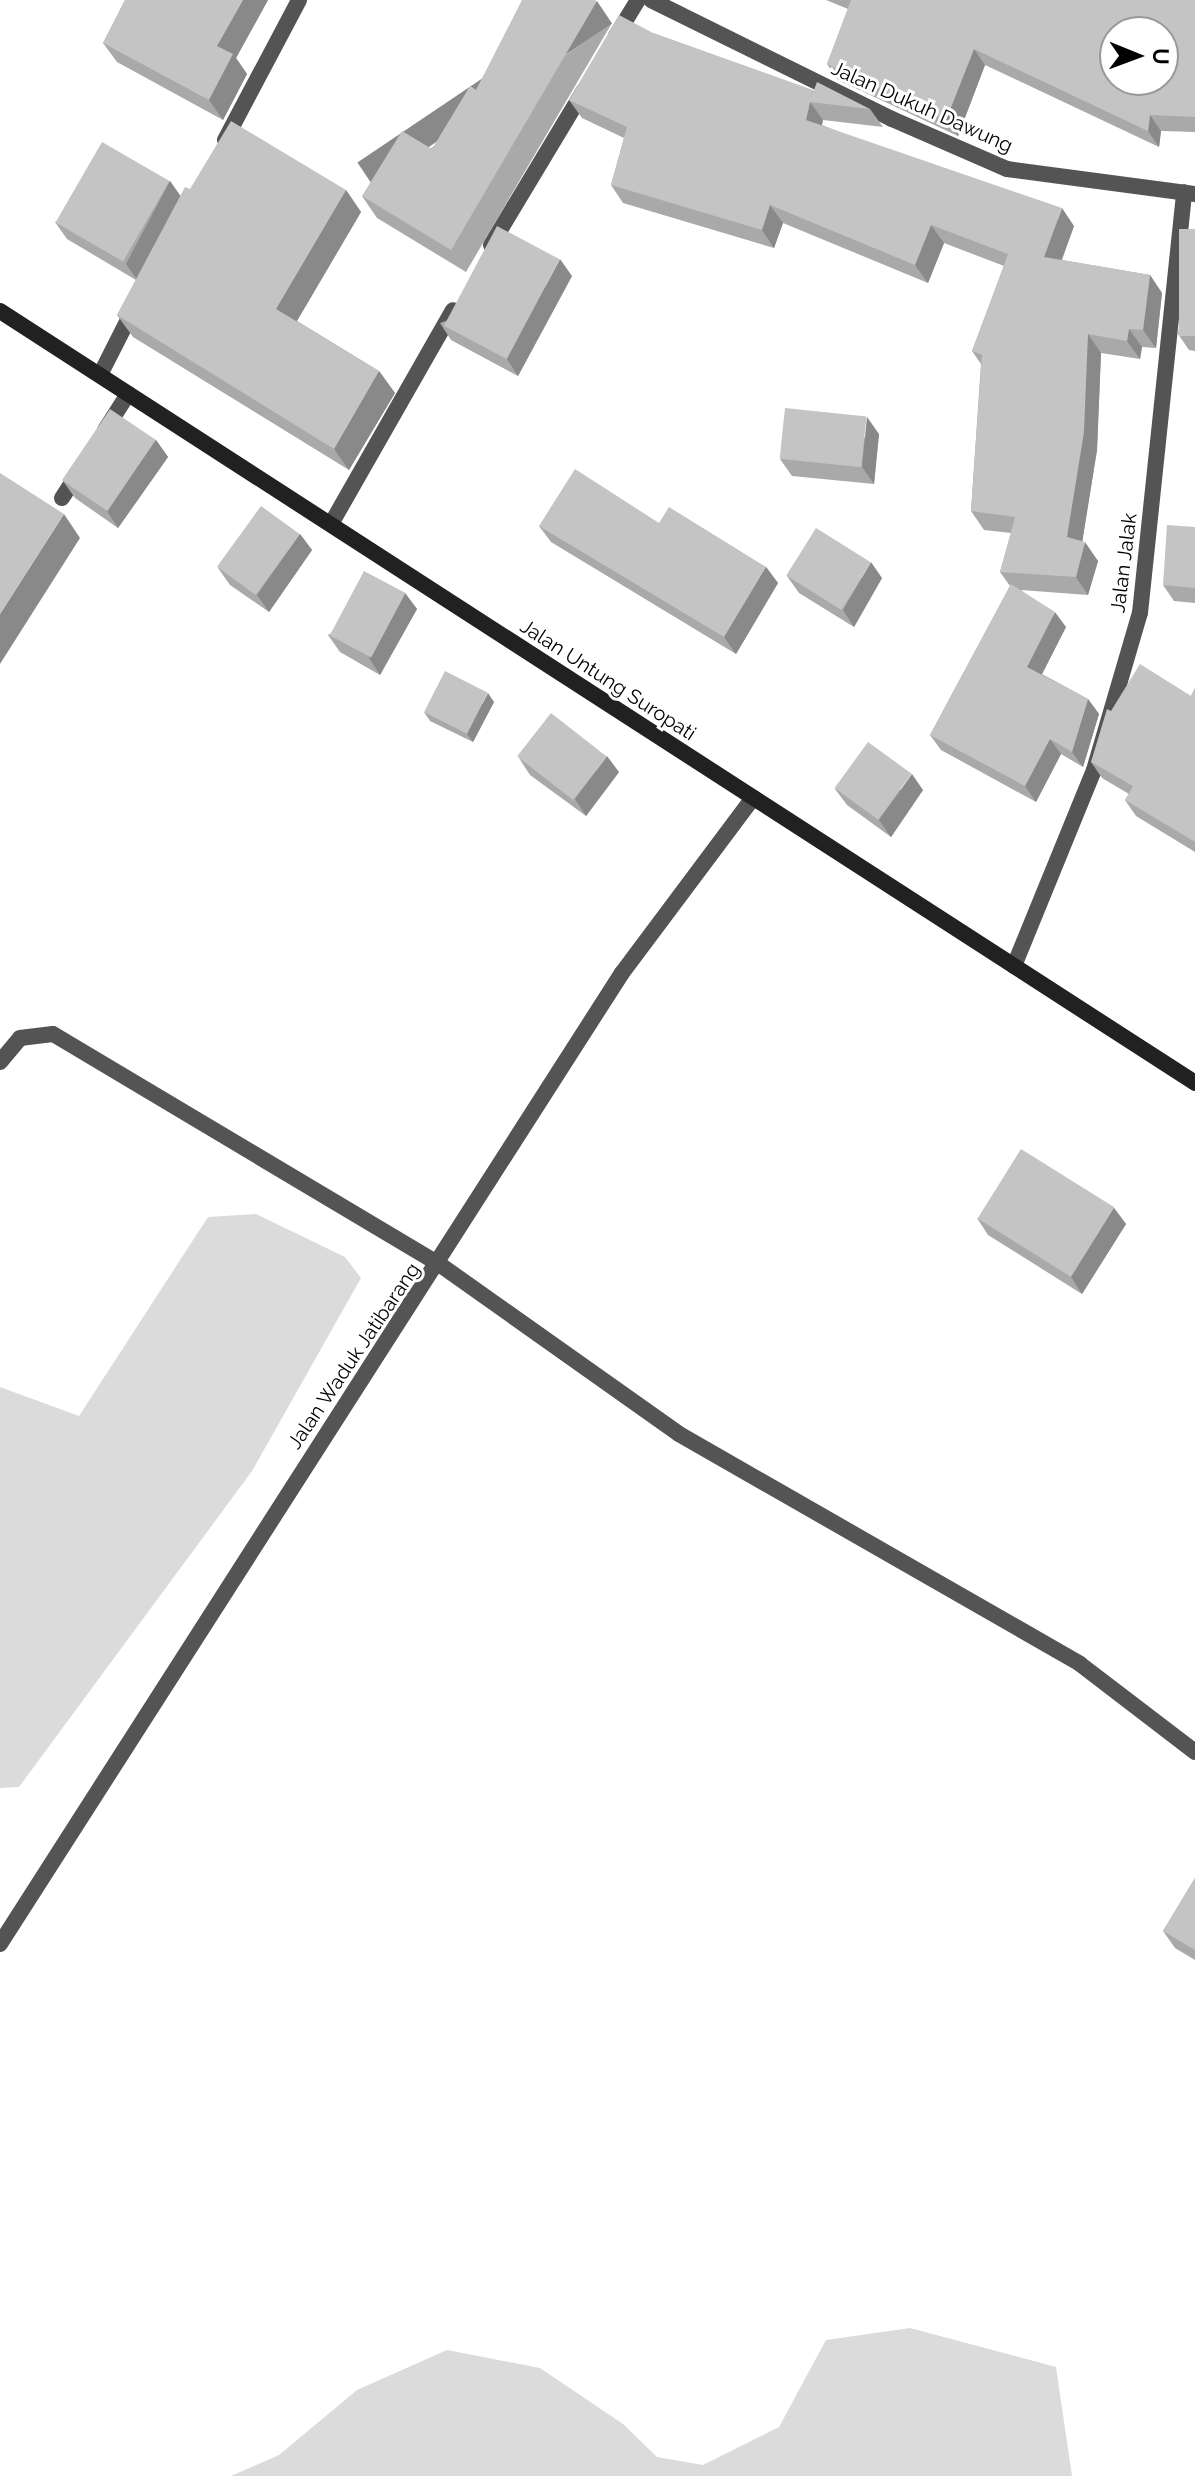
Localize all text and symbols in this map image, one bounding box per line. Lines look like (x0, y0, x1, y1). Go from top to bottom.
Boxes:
north arrow (1099, 16, 1179, 96)
text: U (1148, 48, 1174, 65)
street label: Jalan Dukuh Dawung (828, 56, 1016, 158)
street label: Jalan Jalak (1106, 512, 1142, 614)
street label: Jalan Untung Suropati (516, 614, 700, 746)
street label: Jalan Waduk Jatibarang (282, 1258, 426, 1454)

